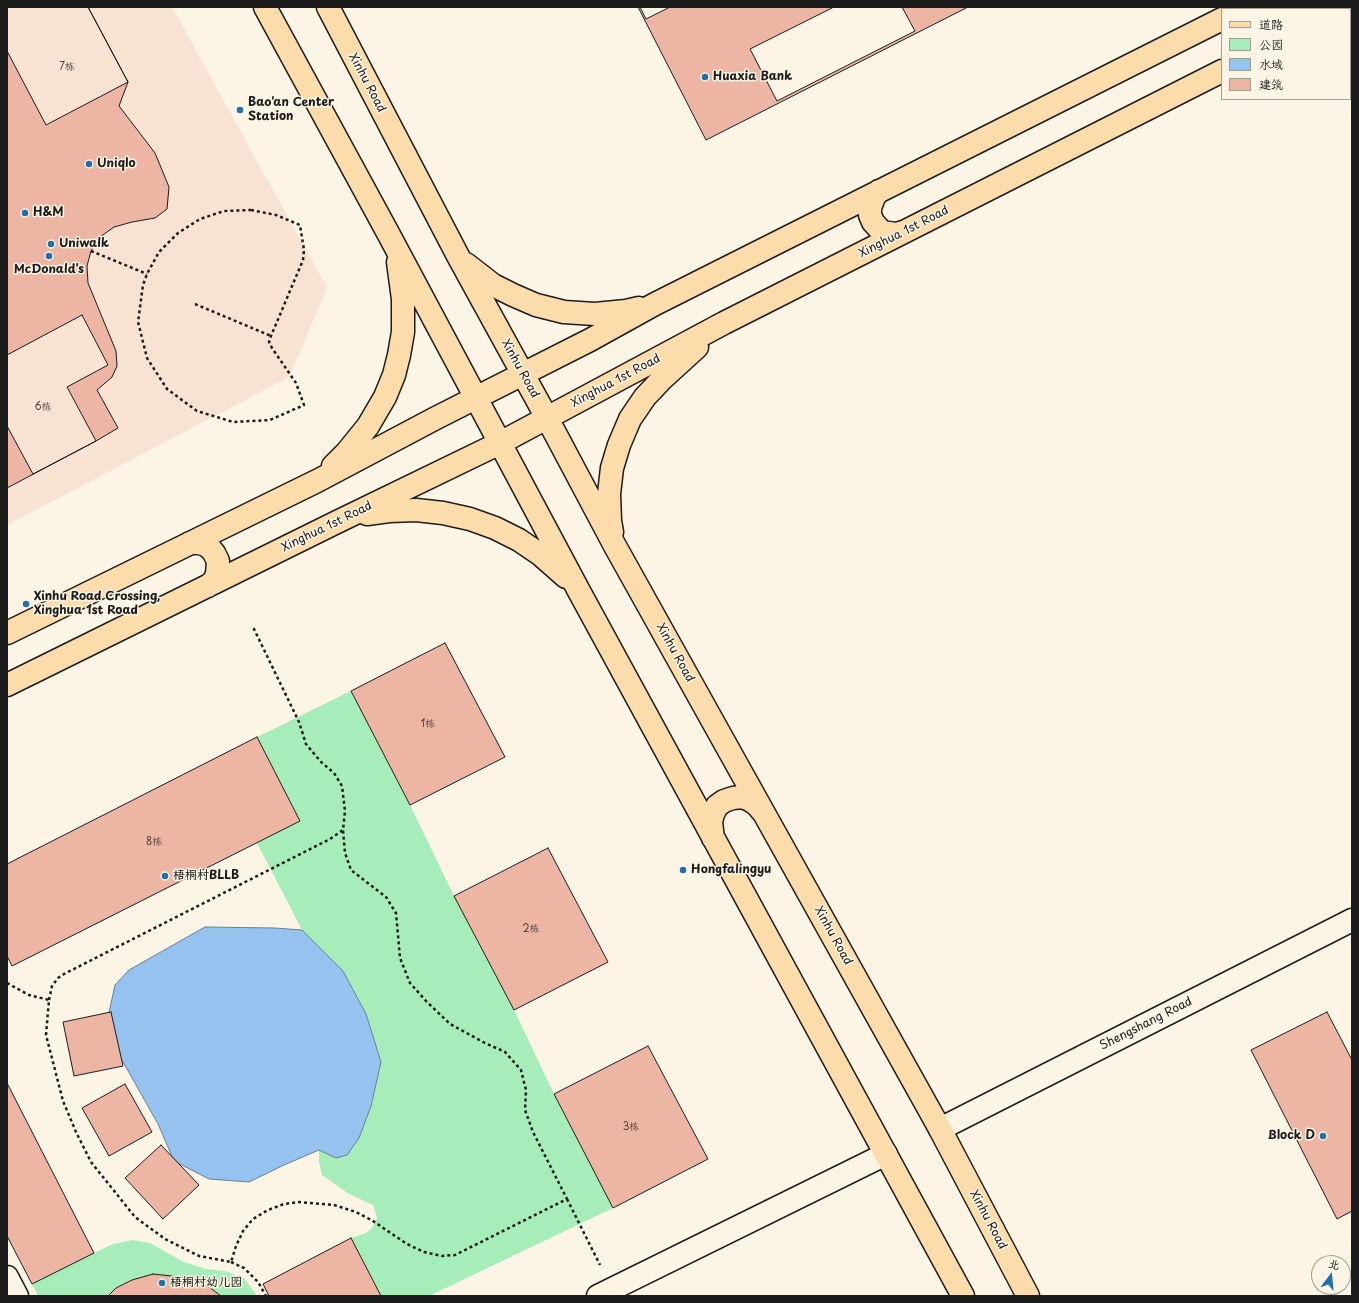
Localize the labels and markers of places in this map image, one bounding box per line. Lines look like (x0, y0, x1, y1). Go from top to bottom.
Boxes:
place label: Huaxia Bank (713, 70, 792, 84)
marker: Huaxia Bank (700, 72, 710, 82)
place label: Bao'an Center Station (248, 96, 334, 124)
marker: Bao'an Center Station (235, 105, 245, 115)
place label: Uniqlo (97, 157, 135, 171)
marker: Uniqlo (84, 159, 94, 169)
place label: H&M (33, 206, 63, 220)
marker: H&M (20, 208, 30, 218)
place label: Uniwalk (59, 237, 109, 251)
marker: Uniwalk (46, 239, 56, 249)
marker: McDonald's (44, 251, 54, 261)
place label: McDonald's (14, 263, 84, 277)
place label: Xinhu Road Crossing, Xinghua 1st Road (34, 590, 160, 618)
marker: Xinhu Road Crossing, Xinghua 1st Road (21, 599, 31, 609)
place label: Hongfalingyu (691, 863, 771, 877)
marker: Hongfalingyu (678, 865, 688, 875)
place label: 梧桐村BLLB (173, 869, 239, 883)
marker: 梧桐村BLLB (160, 871, 170, 881)
place label: Block D (1268, 1129, 1315, 1143)
marker: Block D (1318, 1131, 1328, 1141)
place label: 梧桐村幼儿园 (170, 1276, 242, 1290)
marker: 梧桐村幼儿园 (157, 1278, 167, 1288)

